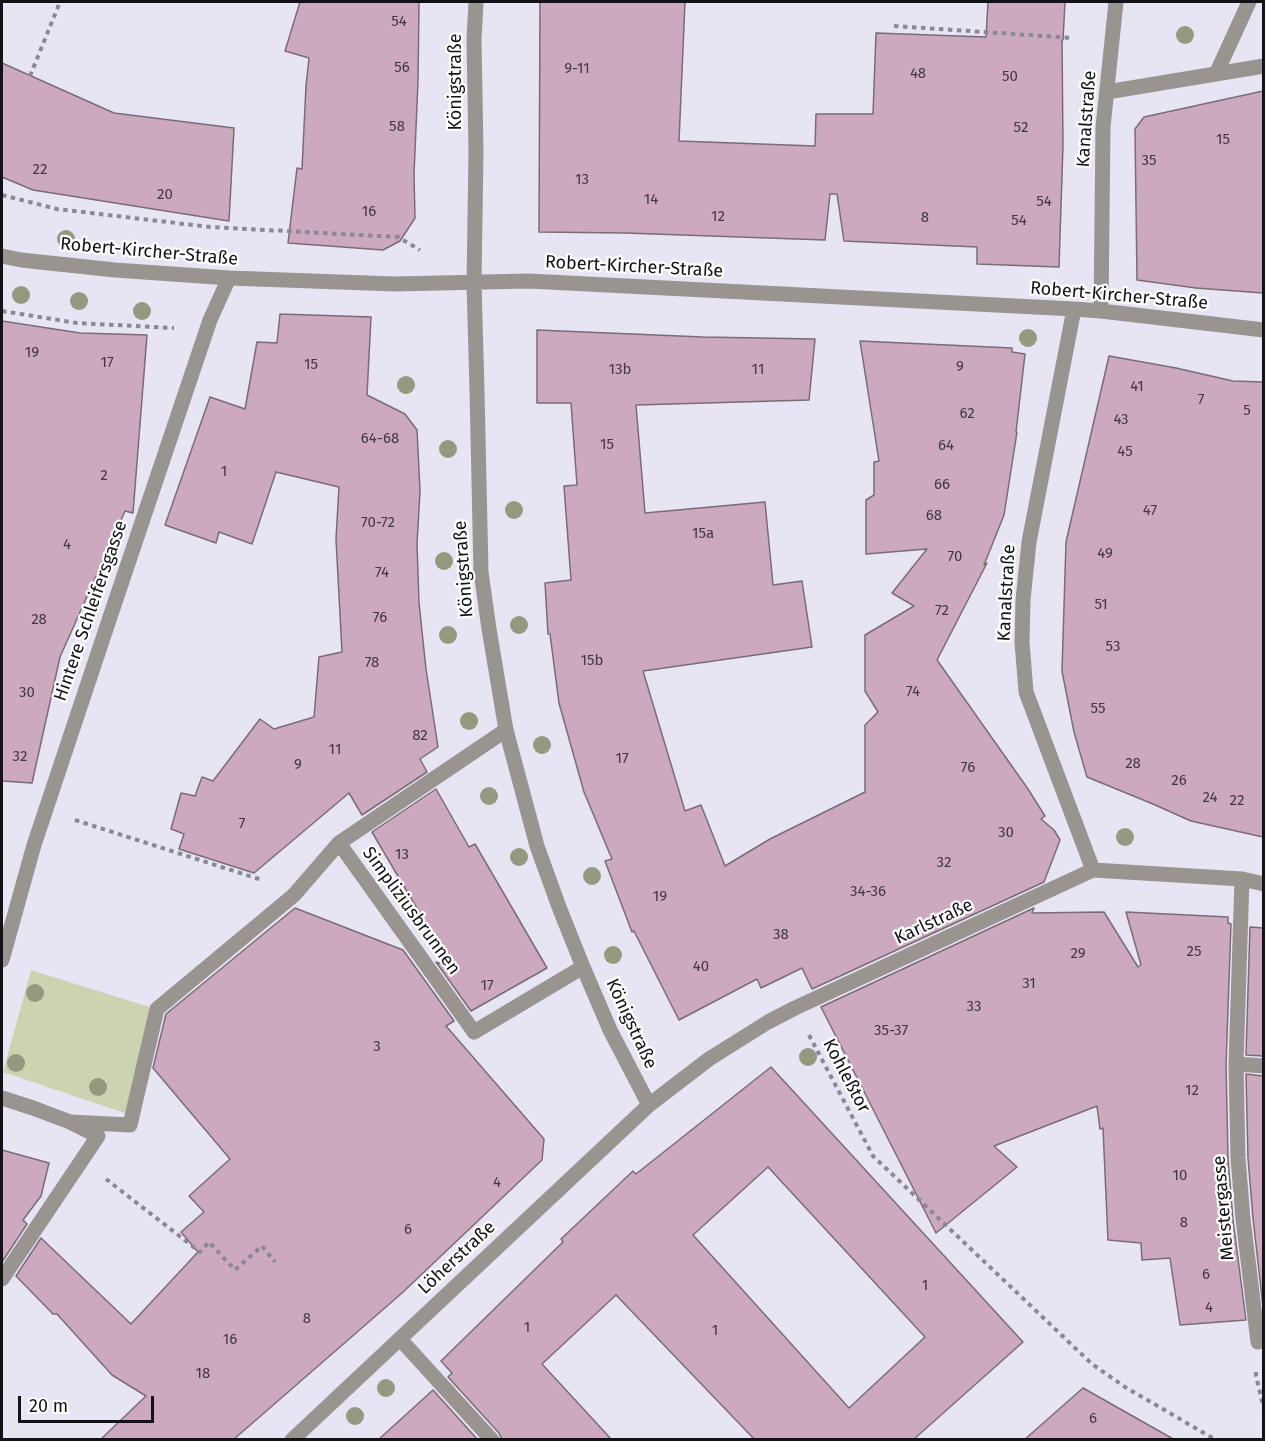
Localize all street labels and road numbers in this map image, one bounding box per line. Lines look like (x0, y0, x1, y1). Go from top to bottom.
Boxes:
street label: Königstraße (445, 33, 467, 131)
street label: Kanalstraße (1073, 70, 1101, 168)
street label: Robert-Kircher-Straße (59, 233, 239, 271)
street label: Robert-Kircher-Straße (544, 252, 724, 282)
street label: Robert-Kircher-Straße (1029, 277, 1209, 315)
street label: Hintere Schleifersgasse (50, 518, 132, 704)
street label: Königstraße (450, 520, 478, 618)
street label: Kanalstraße (994, 544, 1020, 642)
street label: Simpliziusbrunnen (357, 843, 465, 979)
street label: Karlstraße (891, 894, 977, 950)
street label: Königstraße (601, 975, 661, 1073)
street label: Kohleßtor (818, 1035, 874, 1117)
street label: Meistergasse (1209, 1155, 1239, 1261)
street label: Löherstraße (414, 1217, 500, 1299)

